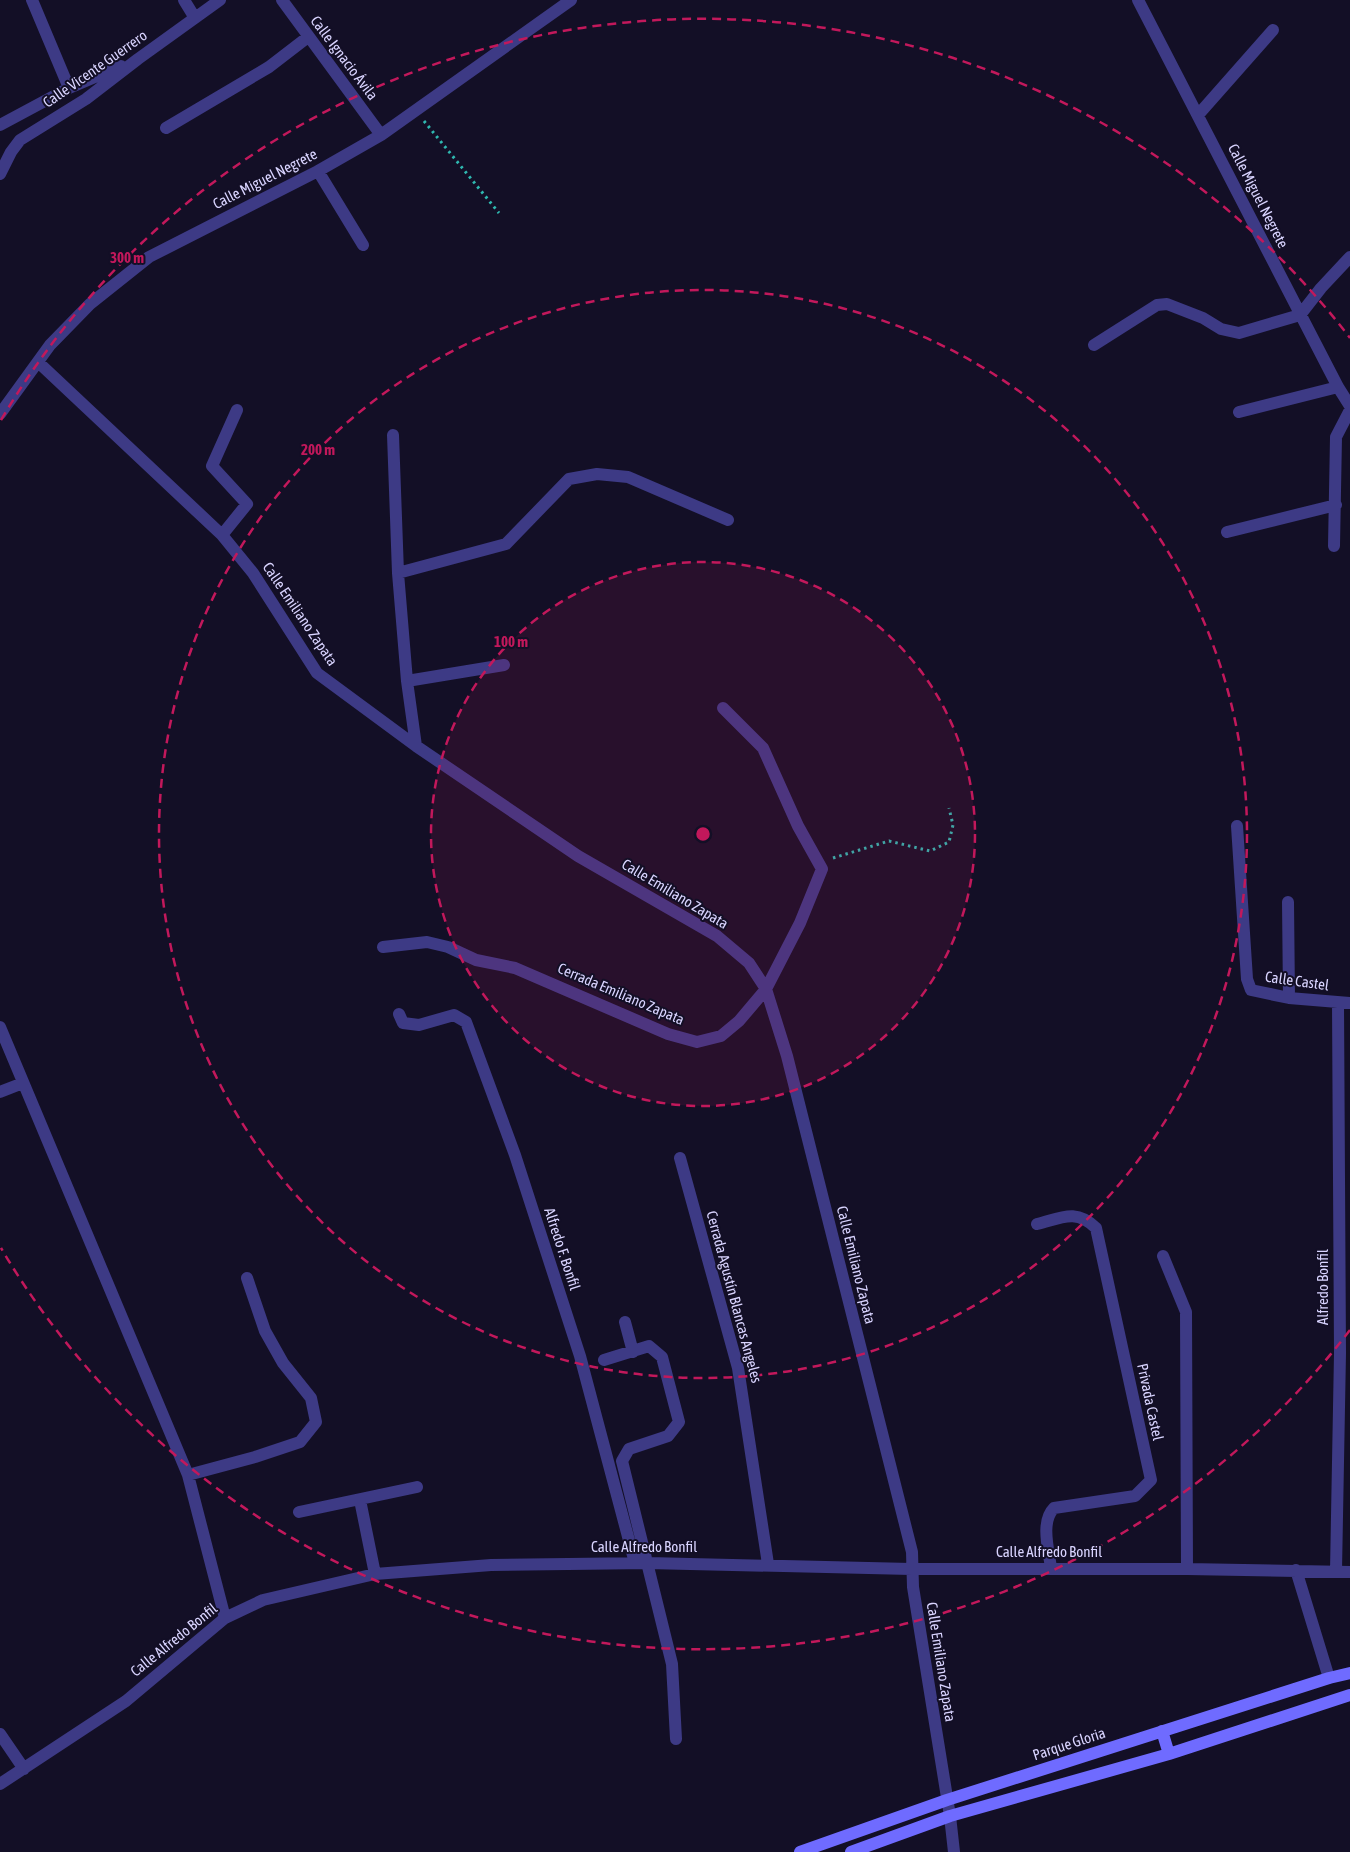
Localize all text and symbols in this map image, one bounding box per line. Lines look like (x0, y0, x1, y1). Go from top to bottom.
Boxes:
street label: Calle Ignacio Ávila (307, 12, 382, 103)
street label: Calle Vicente Guerrero (39, 26, 150, 111)
street label: Calle Miguel Negrete (1225, 141, 1292, 251)
street label: Calle Miguel Negrete (210, 145, 320, 212)
text: 300 m (110, 249, 144, 266)
text: 200 m (301, 441, 335, 458)
street label: Calle Emiliano Zapata (260, 559, 341, 669)
text: 100 m (494, 633, 528, 650)
centre of rings (694, 825, 712, 843)
street label: Calle Emiliano Zapata (619, 855, 731, 932)
street label: Cerrada Emiliano Zapata (555, 959, 687, 1028)
street label: Calle Castel (1264, 968, 1330, 993)
street label: Calle Emiliano Zapata (834, 1204, 879, 1326)
street label: Alfredo F. Bonfil (541, 1205, 584, 1292)
street label: Cerrada Agustín Blancas Angeles (703, 1209, 766, 1385)
street label: Alfredo Bonfil (1314, 1249, 1331, 1325)
street label: Privada Castel (1134, 1362, 1167, 1442)
street label: Calle Alfredo Bonfil (591, 1538, 697, 1555)
street label: Calle Alfredo Bonfil (996, 1543, 1102, 1560)
street label: Calle Alfredo Bonfil (127, 1600, 220, 1680)
street label: Calle Emiliano Zapata (924, 1601, 959, 1723)
street label: Parque Gloria (1030, 1724, 1107, 1763)

